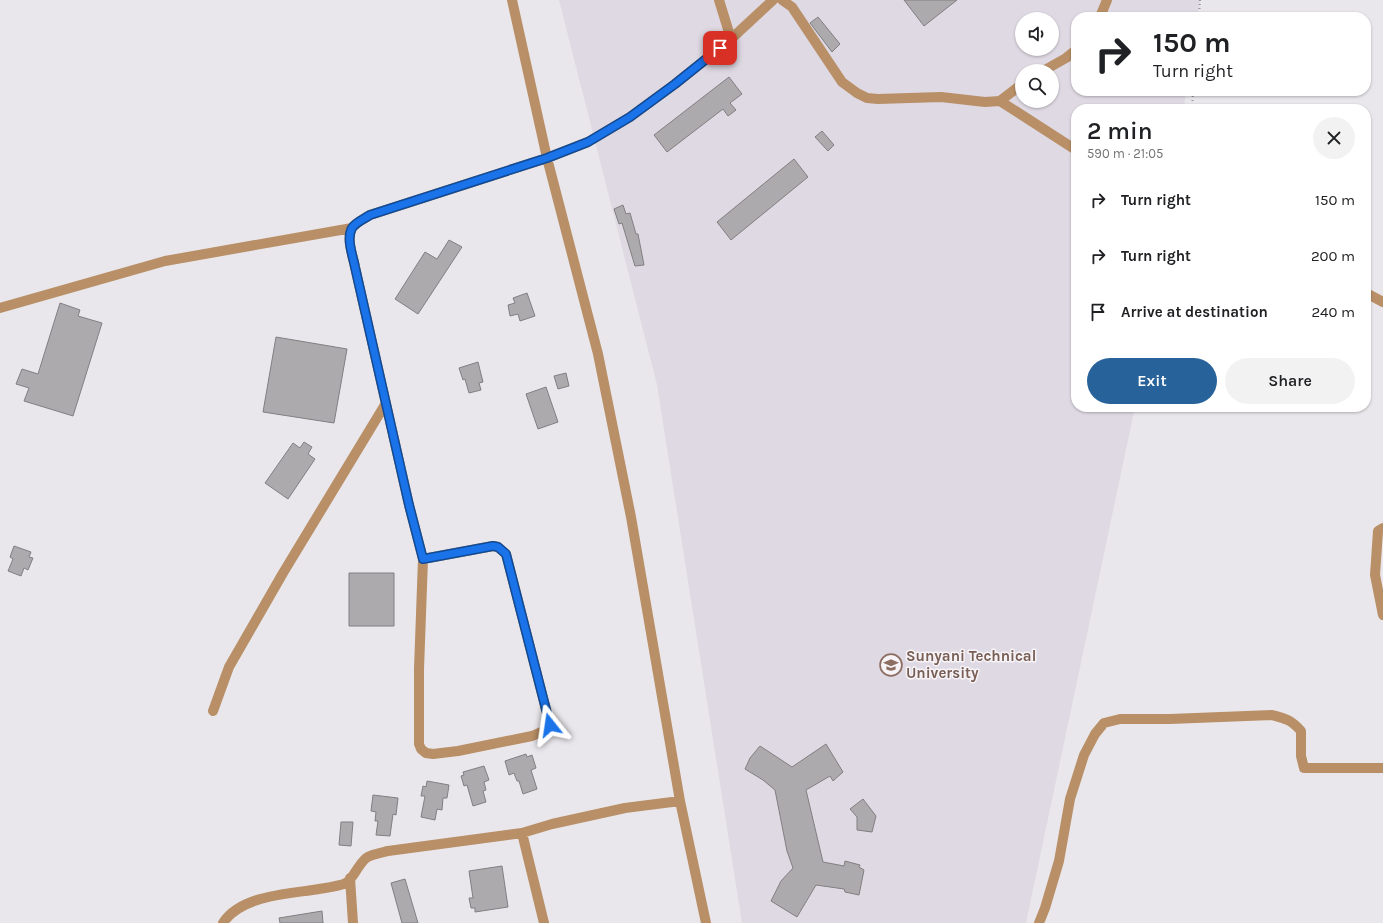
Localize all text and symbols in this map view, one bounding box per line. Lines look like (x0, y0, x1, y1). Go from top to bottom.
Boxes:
map controls (1015, 12, 1059, 108)
button: sound (1015, 12, 1059, 56)
text: 150 m (1153, 26, 1231, 59)
icon: right (1087, 28, 1139, 80)
pin (703, 31, 737, 65)
icon: arrive (709, 37, 731, 59)
text: Turn right (1153, 60, 1233, 82)
button: search (1015, 64, 1059, 108)
text: 2 min (1087, 117, 1153, 145)
button: close (1313, 117, 1355, 159)
text: 590 m · 21:05 (1087, 146, 1163, 161)
icon: right (1087, 189, 1109, 211)
text: Turn right (1121, 191, 1191, 209)
text: 150 m (1315, 191, 1355, 209)
icon: right (1087, 245, 1109, 267)
text: Turn right (1121, 247, 1191, 265)
text: 200 m (1311, 247, 1355, 265)
icon: arrive (1087, 301, 1109, 323)
text: Arrive at destination (1121, 303, 1268, 321)
text: 240 m (1311, 303, 1355, 321)
button: Exit (1087, 358, 1217, 404)
button: Share (1225, 358, 1355, 404)
place label: Sunyani Technical University (906, 647, 1036, 682)
school or university icon: Sunyani Technical University (878, 652, 904, 678)
position arrow (529, 704, 571, 746)

